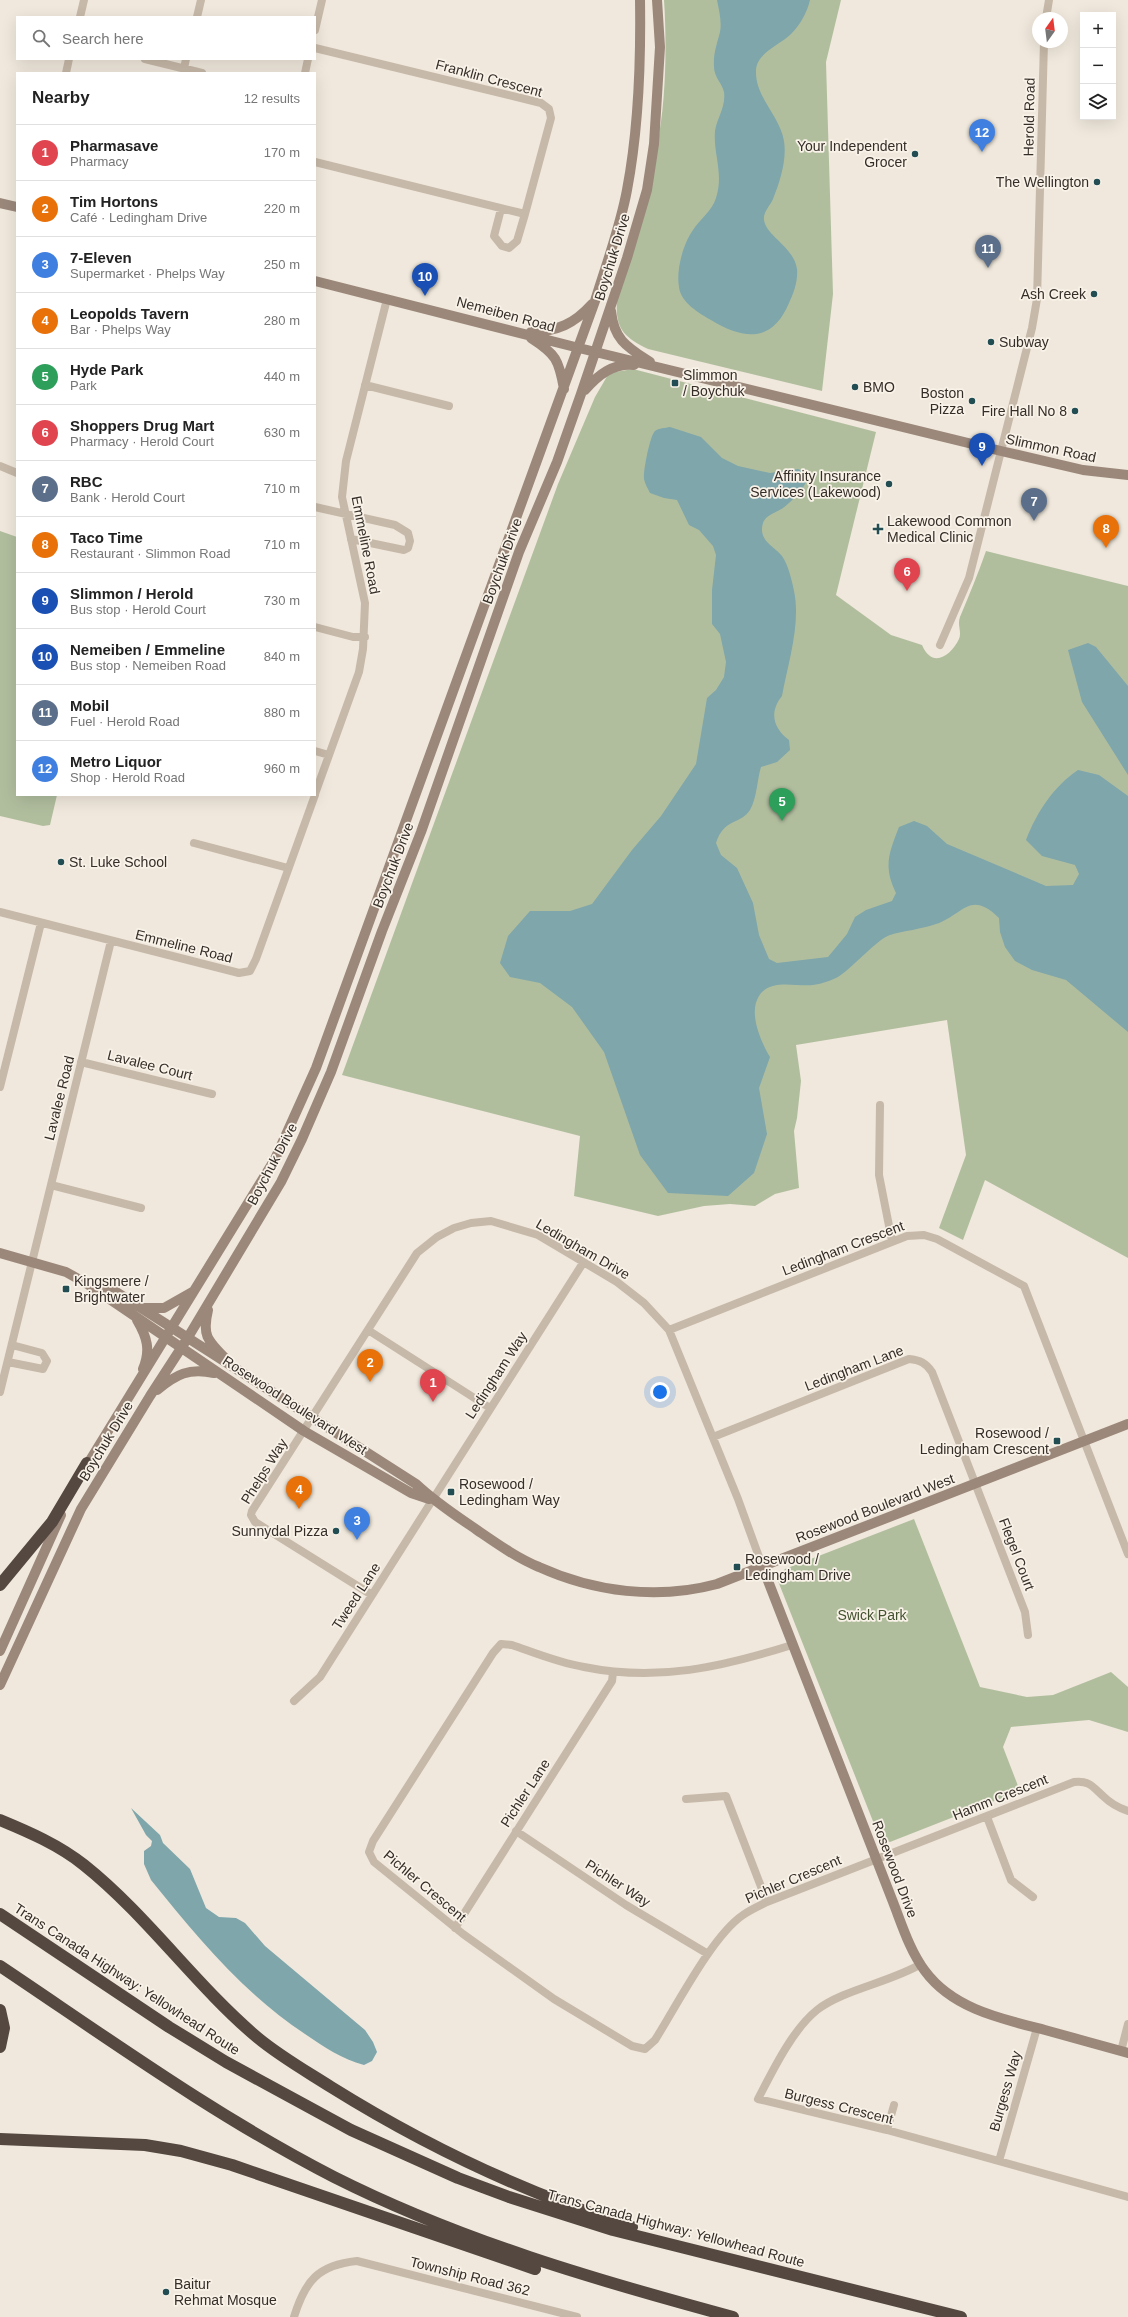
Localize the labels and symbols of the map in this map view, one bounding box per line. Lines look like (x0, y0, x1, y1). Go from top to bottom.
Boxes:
north arrow (1032, 12, 1068, 48)
street label: Franklin Crescent (434, 56, 544, 100)
street label: Herold Road (1020, 78, 1038, 156)
pin: 12 (969, 119, 995, 152)
place label: Your Independent Grocer (797, 138, 907, 170)
marker: Your Independent Grocer (910, 149, 920, 159)
place label: The Wellington (996, 174, 1089, 190)
marker: The Wellington (1092, 177, 1102, 187)
street label: Boychuk Drive (591, 211, 633, 302)
pin: 11 (975, 235, 1001, 268)
pin: 10 (412, 263, 438, 296)
place label: Ash Creek (1021, 286, 1087, 302)
marker: Ash Creek (1089, 289, 1099, 299)
street label: Nemeiben Road (455, 293, 557, 335)
place label: Subway (999, 334, 1049, 350)
marker: Subway (986, 337, 996, 347)
place label: Slimmon / Boychuk (683, 367, 745, 399)
marker: Slimmon / Boychuk (670, 378, 680, 388)
place label: BMO (863, 379, 895, 395)
marker: BMO (850, 382, 860, 392)
place label: Boston Pizza (920, 385, 964, 417)
marker: Boston Pizza (967, 396, 977, 406)
place label: Fire Hall No 8 (981, 403, 1067, 419)
marker: Fire Hall No 8 (1070, 406, 1080, 416)
street label: Slimmon Road (1004, 431, 1098, 465)
pin: 9 (969, 433, 995, 466)
place label: Affinity Insurance Services (Lakewood) (750, 468, 881, 500)
marker: Affinity Insurance Services (Lakewood) (884, 479, 894, 489)
pin: 7 (1021, 488, 1047, 521)
street label: Emmeline Road (349, 495, 383, 595)
place label: Lakewood Common Medical Clinic (887, 513, 1012, 545)
pin: 8 (1093, 515, 1119, 548)
street label: Boychuk Drive (479, 516, 525, 606)
marker: Lakewood Common Medical Clinic (872, 523, 884, 535)
pin: 6 (894, 558, 920, 591)
pin: 5 (769, 788, 795, 821)
street label: Boychuk Drive (369, 820, 417, 910)
place label: St. Luke School (69, 854, 167, 870)
marker: St. Luke School (56, 857, 66, 867)
street label: Emmeline Road (134, 926, 234, 966)
street label: Lavalee Court (106, 1047, 194, 1083)
street label: Lavalee Road (41, 1054, 77, 1142)
street label: Boychuk Drive (244, 1120, 300, 1208)
street label: Ledingham Drive (533, 1216, 633, 1282)
street label: Ledingham Crescent (780, 1217, 906, 1279)
place label: Kingsmere / Brightwater (74, 1273, 149, 1305)
marker: Kingsmere / Brightwater (61, 1284, 71, 1294)
street label: Ledingham Way (462, 1328, 530, 1422)
street label: Ledingham Lane (802, 1342, 906, 1394)
pin: 2 (357, 1349, 383, 1382)
street label: Rosewood Boulevard West (220, 1352, 370, 1458)
pin: 1 (420, 1369, 446, 1402)
your location (650, 1382, 670, 1402)
street label: Boychuk Drive (76, 1398, 136, 1484)
place label: Rosewood / Ledingham Crescent (920, 1425, 1049, 1457)
street label: Phelps Way (238, 1435, 290, 1507)
marker: Rosewood / Ledingham Crescent (1052, 1436, 1062, 1446)
street label: Rosewood Boulevard West (793, 1470, 957, 1546)
pin: 4 (286, 1476, 312, 1509)
place label: Rosewood / Ledingham Way (459, 1476, 560, 1508)
marker: Rosewood / Ledingham Way (446, 1487, 456, 1497)
pin: 3 (344, 1507, 370, 1540)
street label: Flegel Court (996, 1516, 1038, 1593)
place label: Sunnydal Pizza (231, 1523, 328, 1539)
marker: Sunnydal Pizza (331, 1526, 341, 1536)
place label: Rosewood / Ledingham Drive (745, 1551, 851, 1583)
street label: Tweed Lane (329, 1559, 384, 1632)
marker: Rosewood / Ledingham Drive (732, 1562, 742, 1572)
park label: Swick Park (837, 1607, 908, 1623)
street label: Pichler Lane (497, 1756, 553, 1830)
street label: Hamm Crescent (950, 1771, 1050, 1823)
street label: Rosewood Drive (869, 1818, 921, 1920)
street label: Pichler Crescent (381, 1847, 470, 1925)
street label: Pichler Crescent (743, 1852, 843, 1906)
street label: Pichler Way (583, 1856, 653, 1910)
street label: Trans Canada Highway: Yellowhead Route (11, 1900, 243, 2058)
street label: Burgess Way (986, 2049, 1024, 2133)
street label: Burgess Crescent (783, 2085, 895, 2127)
street label: Trans Canada Highway: Yellowhead Route (546, 2186, 807, 2270)
street label: Township Road 362 (408, 2253, 532, 2299)
place label: Baitur Rehmat Mosque (174, 2276, 277, 2308)
marker: Baitur Rehmat Mosque (161, 2287, 171, 2297)

